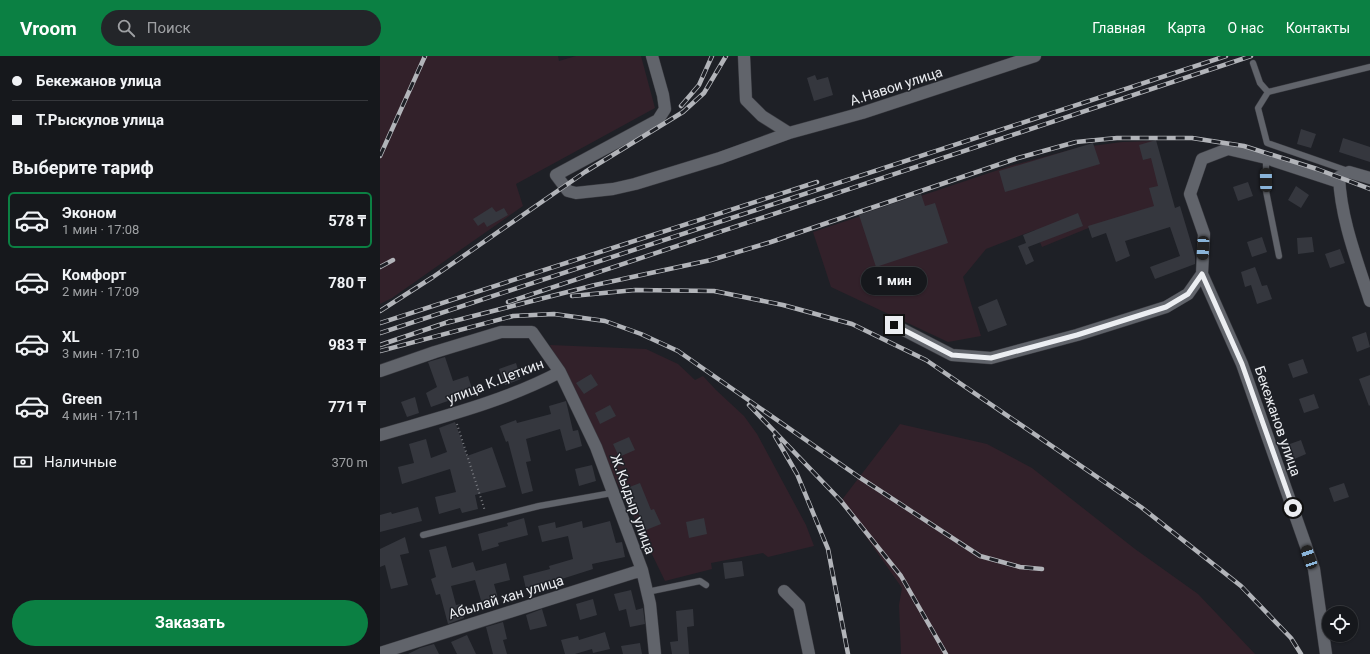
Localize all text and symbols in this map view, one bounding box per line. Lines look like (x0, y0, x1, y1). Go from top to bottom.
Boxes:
search box (101, 10, 381, 46)
text: Vroom (20, 17, 77, 40)
icon: search (115, 17, 137, 39)
text: Поиск (147, 19, 191, 37)
text: Главная (1092, 20, 1145, 36)
text: Карта (1167, 20, 1206, 36)
text: О нас (1228, 20, 1264, 36)
text: Контакты (1286, 20, 1350, 36)
street label: А.Навои улица (848, 63, 944, 109)
text: Бекежанов улица (36, 72, 161, 90)
text: Т.Рыскулов улица (36, 111, 164, 129)
text: Выберите тариф (12, 157, 154, 178)
car (1260, 168, 1272, 192)
icon: car (14, 202, 50, 238)
text: Эконом (62, 204, 117, 222)
text: 578 ₸ (328, 212, 366, 230)
text: 1 мин · 17:08 (62, 222, 139, 237)
car (1196, 236, 1210, 260)
icon: car (14, 264, 50, 300)
text: Комфорт (62, 266, 126, 284)
callout: 1 мин (861, 267, 927, 295)
text: 1 мин (876, 273, 912, 288)
text: 780 ₸ (328, 274, 366, 292)
text: 2 мин · 17:09 (62, 284, 139, 299)
route end (885, 316, 903, 334)
icon: car (14, 326, 50, 362)
text: XL (62, 328, 80, 346)
text: 983 ₸ (328, 336, 366, 354)
text: 3 мин · 17:10 (62, 346, 139, 361)
street label: улица К.Цеткин (444, 355, 546, 407)
street label: Бекежанов улица (1252, 364, 1304, 478)
icon: car (14, 388, 50, 424)
text: Green (62, 390, 102, 408)
text: 771 ₸ (328, 398, 366, 416)
text: 4 мин · 17:11 (62, 408, 139, 423)
icon: cash (12, 451, 34, 473)
street label: Ж.Кыдыр улица (607, 452, 659, 556)
text: Наличные (44, 453, 117, 471)
text: 370 m (331, 455, 368, 470)
route start (1284, 499, 1302, 517)
car (1299, 544, 1319, 570)
street label: Абылай хан улица (446, 572, 566, 622)
button: Заказать (12, 600, 368, 646)
map controls (1322, 606, 1358, 642)
button: locate (1322, 606, 1358, 642)

